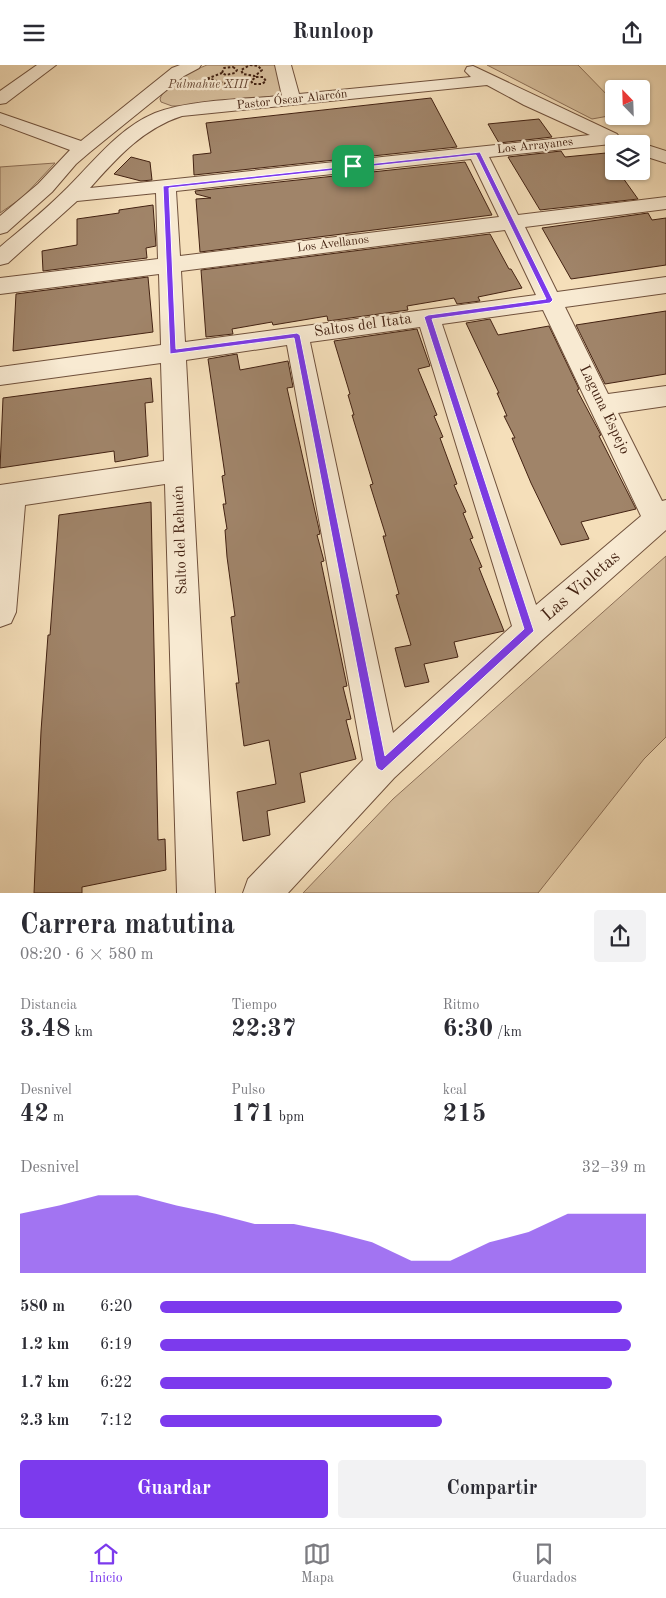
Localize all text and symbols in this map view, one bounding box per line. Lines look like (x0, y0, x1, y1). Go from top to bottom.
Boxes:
icon: menu (20, 19, 48, 47)
icon: share (618, 19, 646, 47)
text: Runloop (292, 21, 374, 43)
park label: Pulmahue XIII (167, 79, 249, 91)
north arrow (605, 80, 650, 125)
map controls (605, 80, 650, 180)
street label: Pastor Óscar Alarcón (236, 84, 348, 112)
button: layers (605, 135, 650, 180)
street label: Los Arrayanes (496, 136, 574, 156)
pin (332, 145, 374, 187)
icon: arrive (339, 152, 367, 180)
street label: Los Avellanos (296, 234, 370, 254)
street label: Saltos del Itata (313, 312, 413, 340)
street label: Laguna Espejo (576, 363, 632, 457)
street label: Salto del Rehuén (172, 485, 190, 595)
street label: Las Violetas (539, 547, 624, 625)
button: share (594, 910, 646, 962)
text: Carrera matutina (20, 912, 235, 940)
text: 08:20 · 6 × 580 m (20, 947, 153, 963)
text: Distancia (20, 998, 77, 1012)
text: Tiempo (231, 998, 277, 1012)
text: Ritmo (443, 998, 479, 1012)
text: 3.48 (20, 1017, 71, 1042)
text: 22:37 (231, 1017, 296, 1042)
text: 6:30 (443, 1017, 493, 1042)
text: km (71, 1025, 93, 1039)
text: /km (493, 1025, 522, 1039)
text: Desnivel (20, 1083, 72, 1097)
text: Pulso (231, 1083, 265, 1097)
text: kcal (443, 1083, 467, 1097)
text: 42 (20, 1102, 49, 1127)
text: 171 (231, 1102, 275, 1127)
text: 215 (443, 1102, 486, 1127)
text: m (49, 1110, 64, 1124)
text: bpm (275, 1110, 304, 1124)
text: Desnivel (20, 1160, 79, 1176)
text: 32–39 m (582, 1160, 646, 1176)
text: 580 m (20, 1299, 65, 1315)
text: 6:20 (100, 1299, 132, 1315)
text: 1.2 km (20, 1337, 69, 1353)
text: 6:19 (100, 1337, 132, 1353)
text: 1.7 km (20, 1375, 69, 1391)
text: 6:22 (100, 1375, 132, 1391)
text: 2.3 km (20, 1413, 69, 1429)
text: 7:12 (100, 1413, 132, 1429)
button: Guardar (20, 1460, 328, 1518)
button: Compartir (338, 1460, 646, 1518)
tab: Inicio (89, 1540, 123, 1587)
tab: Mapa (301, 1540, 334, 1587)
tab: Guardados (512, 1540, 577, 1587)

